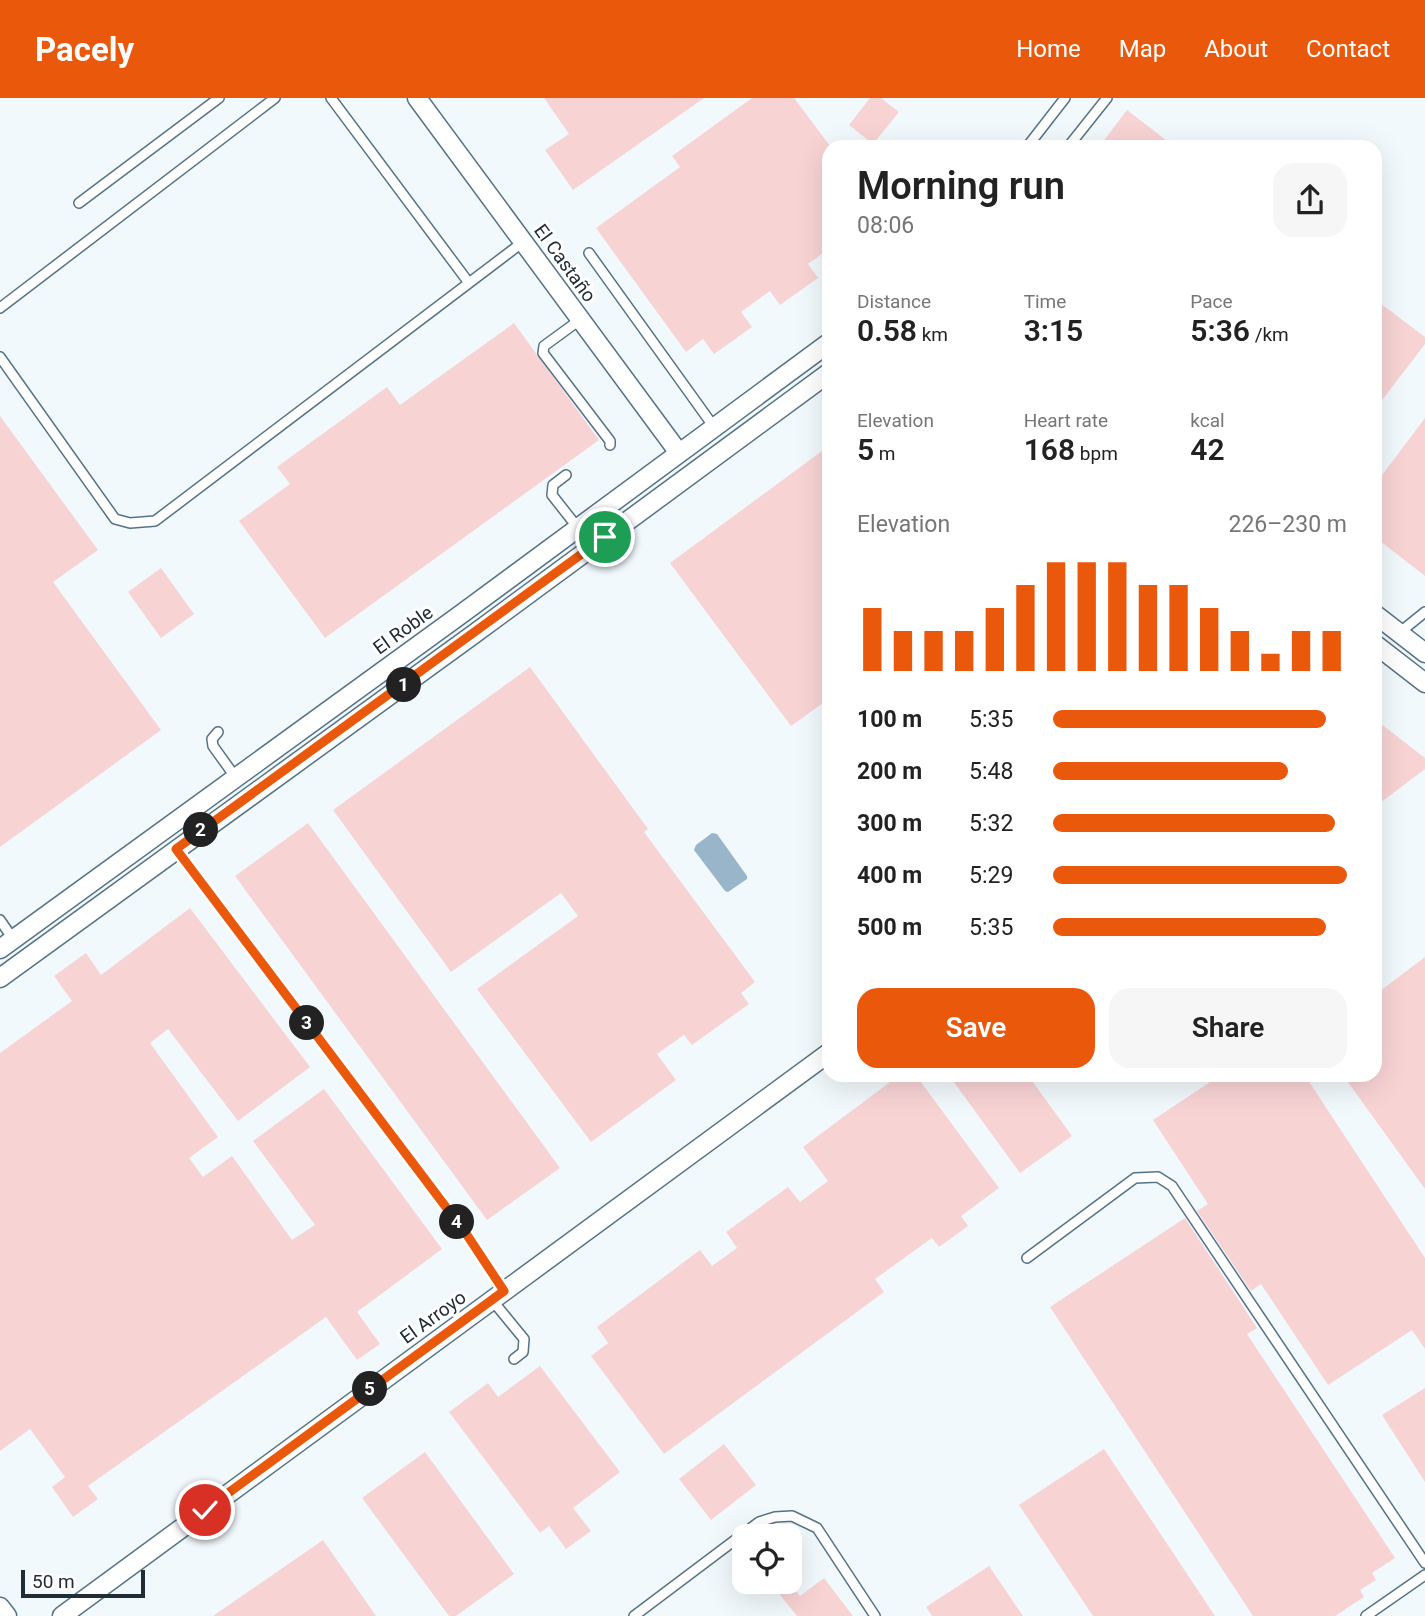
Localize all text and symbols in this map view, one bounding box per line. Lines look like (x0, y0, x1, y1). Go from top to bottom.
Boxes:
text: Pacely (35, 30, 134, 69)
text: Home (1016, 35, 1081, 63)
text: Map (1119, 35, 1166, 63)
text: About (1204, 35, 1268, 63)
text: Contact (1306, 35, 1390, 63)
button: share (1273, 163, 1347, 237)
text: Morning run (857, 164, 1065, 208)
text: 08:06 (857, 212, 914, 239)
street label: El Castaño (529, 220, 601, 306)
text: Distance (857, 290, 931, 313)
text: Time (1024, 290, 1066, 313)
text: Pace (1190, 290, 1233, 313)
text: 0.58 (857, 313, 917, 348)
text: 3:15 (1024, 313, 1083, 348)
text: 5:36 (1190, 313, 1250, 348)
text: km (917, 323, 948, 346)
text: /km (1250, 323, 1289, 346)
text: Elevation (857, 409, 934, 432)
text: Heart rate (1024, 409, 1108, 432)
text: kcal (1190, 409, 1225, 432)
text: 5 (857, 432, 874, 467)
text: 168 (1024, 432, 1075, 467)
text: 42 (1190, 432, 1225, 467)
text: m (874, 442, 896, 465)
text: bpm (1075, 442, 1118, 465)
pin (575, 507, 635, 567)
text: Elevation (857, 511, 950, 538)
text: 226–230 m (1228, 511, 1347, 538)
icon: arrive (586, 518, 624, 556)
street label: El Roble (369, 601, 437, 659)
pin: 1 (386, 668, 422, 702)
text: 1 (398, 673, 409, 696)
text: 100 m (857, 706, 922, 733)
text: 5:35 (969, 706, 1013, 733)
text: 200 m (857, 758, 922, 785)
text: 5:48 (969, 758, 1013, 785)
text: 300 m (857, 810, 922, 837)
text: 5:32 (969, 810, 1013, 837)
pin: 2 (184, 812, 218, 848)
text: 2 (195, 818, 206, 841)
text: 400 m (857, 862, 922, 889)
text: 5:29 (969, 862, 1013, 889)
text: 500 m (857, 914, 922, 941)
text: 5:35 (969, 914, 1013, 941)
button: Save (857, 988, 1095, 1068)
button: Share (1109, 988, 1347, 1068)
pin: 3 (290, 1006, 324, 1040)
text: 3 (301, 1011, 312, 1034)
pin: 4 (440, 1204, 475, 1240)
text: 4 (451, 1210, 462, 1233)
street label: El Arroyo (396, 1285, 470, 1349)
pin: 5 (352, 1372, 388, 1406)
text: 5 (364, 1377, 375, 1400)
pin (175, 1480, 235, 1540)
icon: check (186, 1491, 224, 1529)
map controls (732, 1524, 802, 1594)
button: locate (732, 1524, 802, 1594)
scale bar (21, 1567, 145, 1599)
text: 50 m (32, 1570, 75, 1593)

